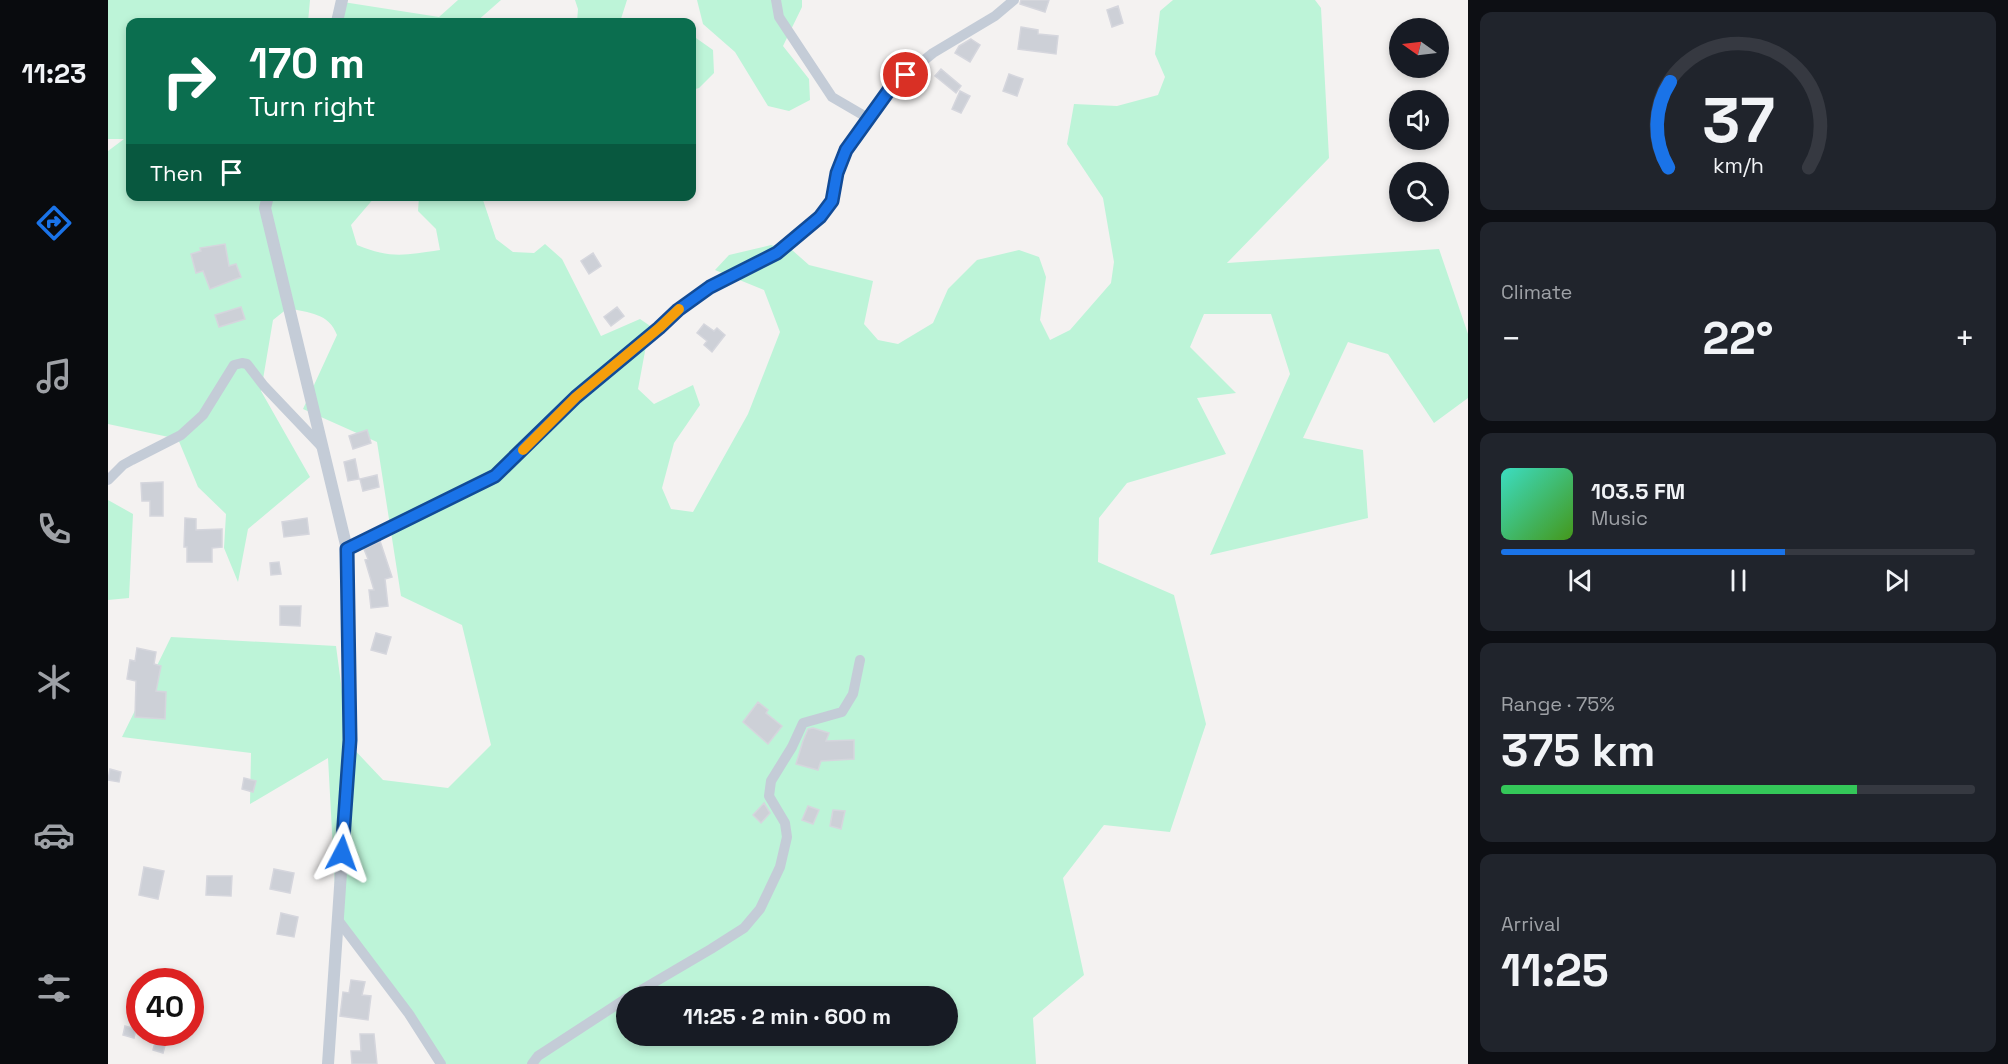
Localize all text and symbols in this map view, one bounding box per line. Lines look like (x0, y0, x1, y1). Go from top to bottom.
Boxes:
north arrow (1389, 18, 1449, 78)
map controls (1389, 18, 1449, 222)
text: 170 m (249, 37, 365, 90)
icon: right (150, 42, 228, 120)
pin (880, 49, 931, 100)
text: 11:23 (22, 56, 86, 91)
icon: arrive (889, 58, 922, 91)
text: 37 (1702, 81, 1774, 160)
text: Turn right (249, 89, 376, 124)
button: sound (1389, 90, 1449, 150)
text: km/h (1712, 153, 1764, 180)
icon: arrive (215, 156, 248, 189)
text: Then (150, 159, 203, 187)
button: search (1389, 162, 1449, 222)
icon: directions (33, 202, 75, 244)
text: Climate (1501, 279, 1572, 305)
text: 22° (1702, 310, 1774, 367)
text: − (1501, 318, 1521, 360)
text: + (1955, 318, 1975, 360)
icon: music (33, 355, 75, 397)
text: 103.5 FM (1591, 477, 1685, 505)
text: Music (1591, 505, 1648, 531)
icon: phone (33, 508, 75, 550)
icon: previous (1564, 564, 1597, 597)
icon: pause (1722, 564, 1755, 597)
icon: next (1880, 564, 1913, 597)
icon: climate (33, 661, 75, 703)
text: Range · 75% (1501, 691, 1615, 717)
text: 375 km (1501, 722, 1656, 779)
icon: car (33, 814, 75, 856)
position arrow (310, 821, 374, 885)
text: Arrival (1501, 911, 1560, 937)
text: 11:25 (1501, 942, 1609, 999)
icon: filters (33, 967, 75, 1009)
speed limit sign: 40 (126, 968, 204, 1046)
text: 11:25 · 2 min · 600 m (683, 1002, 891, 1030)

